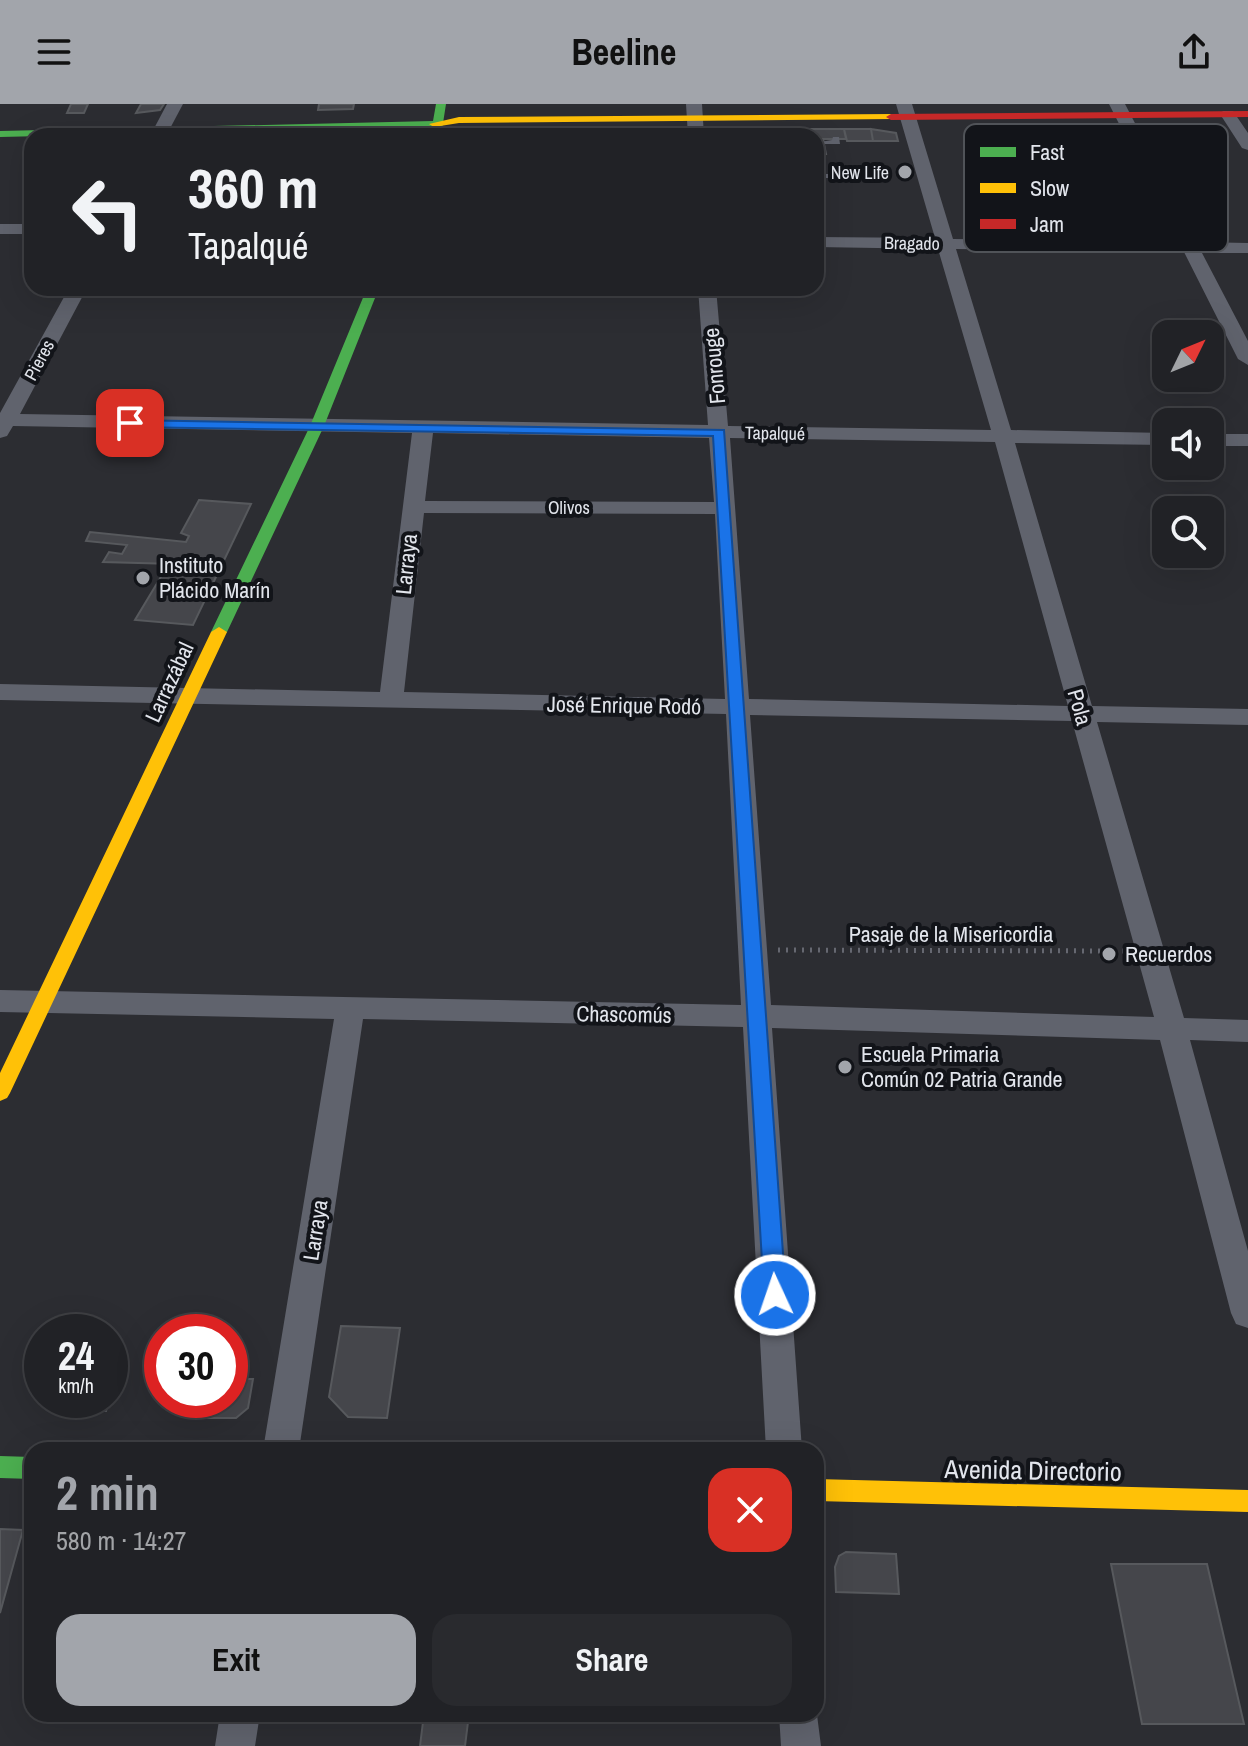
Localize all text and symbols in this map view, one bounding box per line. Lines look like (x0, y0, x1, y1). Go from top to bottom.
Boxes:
text: Beeline (571, 28, 677, 76)
icon: menu (32, 30, 76, 74)
icon: share (1172, 30, 1216, 74)
legend (964, 124, 1228, 252)
text: Fast (1030, 137, 1064, 167)
text: 360 m (188, 150, 318, 225)
icon: left (56, 160, 160, 264)
place label: New Life (831, 160, 889, 185)
marker: New Life (896, 163, 914, 181)
text: Slow (1030, 173, 1069, 203)
text: Jam (1030, 209, 1064, 239)
text: Tapalqué (188, 222, 308, 270)
street label: Bragado (884, 230, 940, 256)
north arrow (1152, 320, 1224, 392)
map controls (1152, 320, 1224, 568)
street label: Fonrouge (696, 327, 732, 405)
street label: Pieres (18, 335, 60, 385)
pin (96, 389, 164, 457)
icon: arrive (108, 401, 152, 445)
button: sound (1152, 408, 1224, 480)
street label: Tapalqué (745, 420, 805, 446)
street label: Olivos (548, 495, 590, 520)
button: search (1152, 496, 1224, 568)
street label: Larraya (388, 532, 424, 596)
place label: Instituto Plácido Marín (159, 550, 270, 605)
marker: Instituto Plácido Marín (134, 569, 152, 587)
street label: Larrazábal (137, 637, 201, 727)
street label: Pola (1061, 686, 1099, 728)
street label: José Enrique Rodó (547, 689, 701, 721)
street label: Pasaje de la Misericordia (849, 919, 1053, 949)
place label: Recuerdos (1125, 939, 1212, 969)
marker: Recuerdos (1100, 945, 1118, 963)
street label: Chascomús (576, 998, 672, 1030)
place label: Escuela Primaria Común 02 Patria Grande (861, 1039, 1063, 1094)
marker: Escuela Primaria Común 02 Patria Grande (836, 1058, 854, 1076)
street label: Larraya (295, 1197, 335, 1263)
position arrow (733, 1253, 817, 1337)
speed limit sign: 30 (144, 1314, 248, 1418)
text: 24 (58, 1329, 94, 1382)
text: km/h (58, 1372, 94, 1399)
street label: Avenida Directorio (943, 1451, 1122, 1489)
text: 2 min (56, 1460, 159, 1525)
button: close (708, 1468, 792, 1552)
text: 580 m · 14:27 (56, 1523, 186, 1558)
button: Exit (56, 1614, 416, 1706)
button: Share (432, 1614, 792, 1706)

